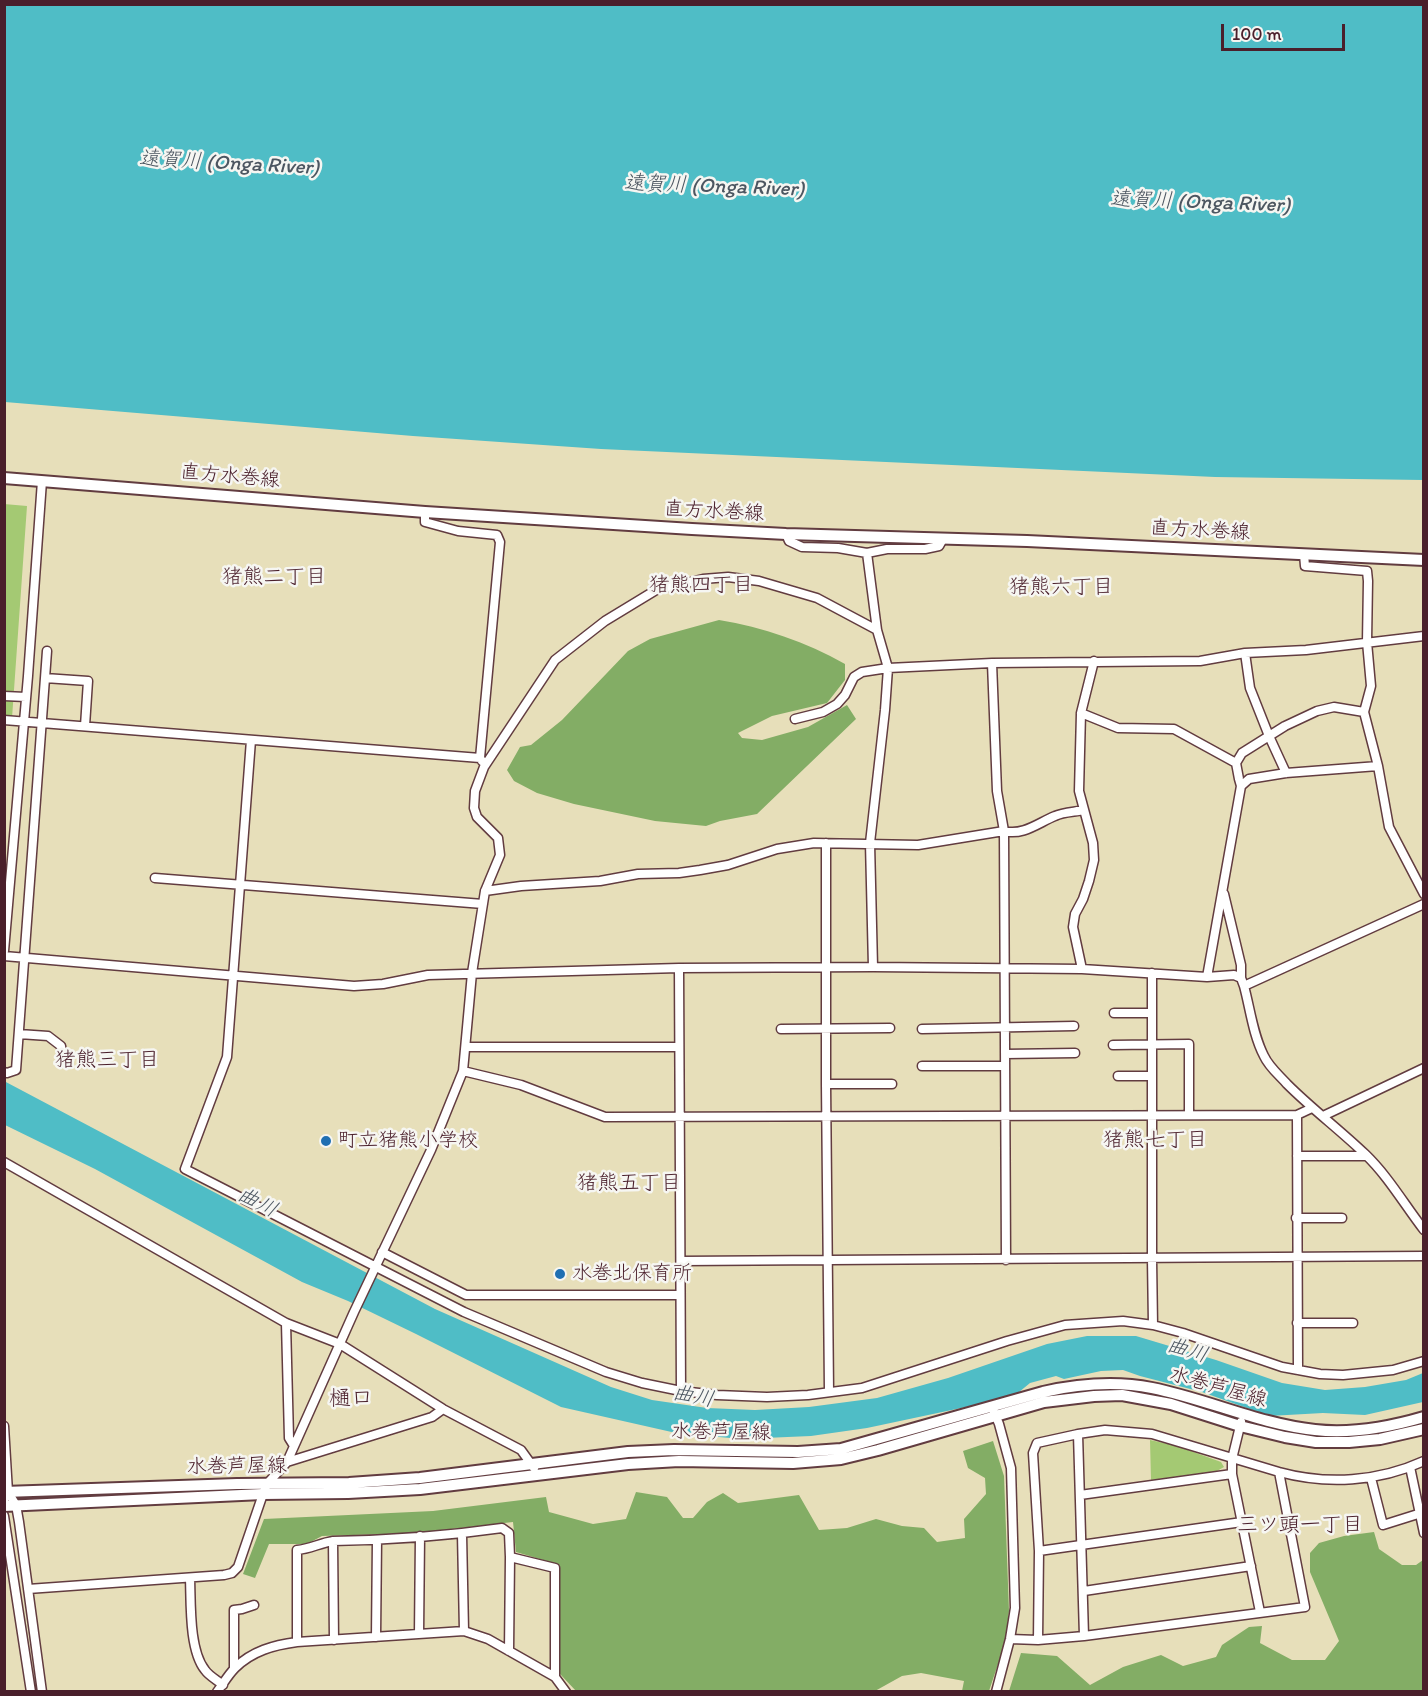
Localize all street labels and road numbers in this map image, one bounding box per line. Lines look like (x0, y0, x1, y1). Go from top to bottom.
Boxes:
street label: 直方水巻線 (179, 461, 281, 493)
street label: 直方水巻線 (663, 497, 765, 527)
street label: 直方水巻線 (1149, 516, 1251, 546)
street label: 水巻芦屋線 (1167, 1363, 1269, 1413)
street label: 水巻芦屋線 (671, 1420, 771, 1446)
street label: 水巻芦屋線 (187, 1454, 287, 1480)

